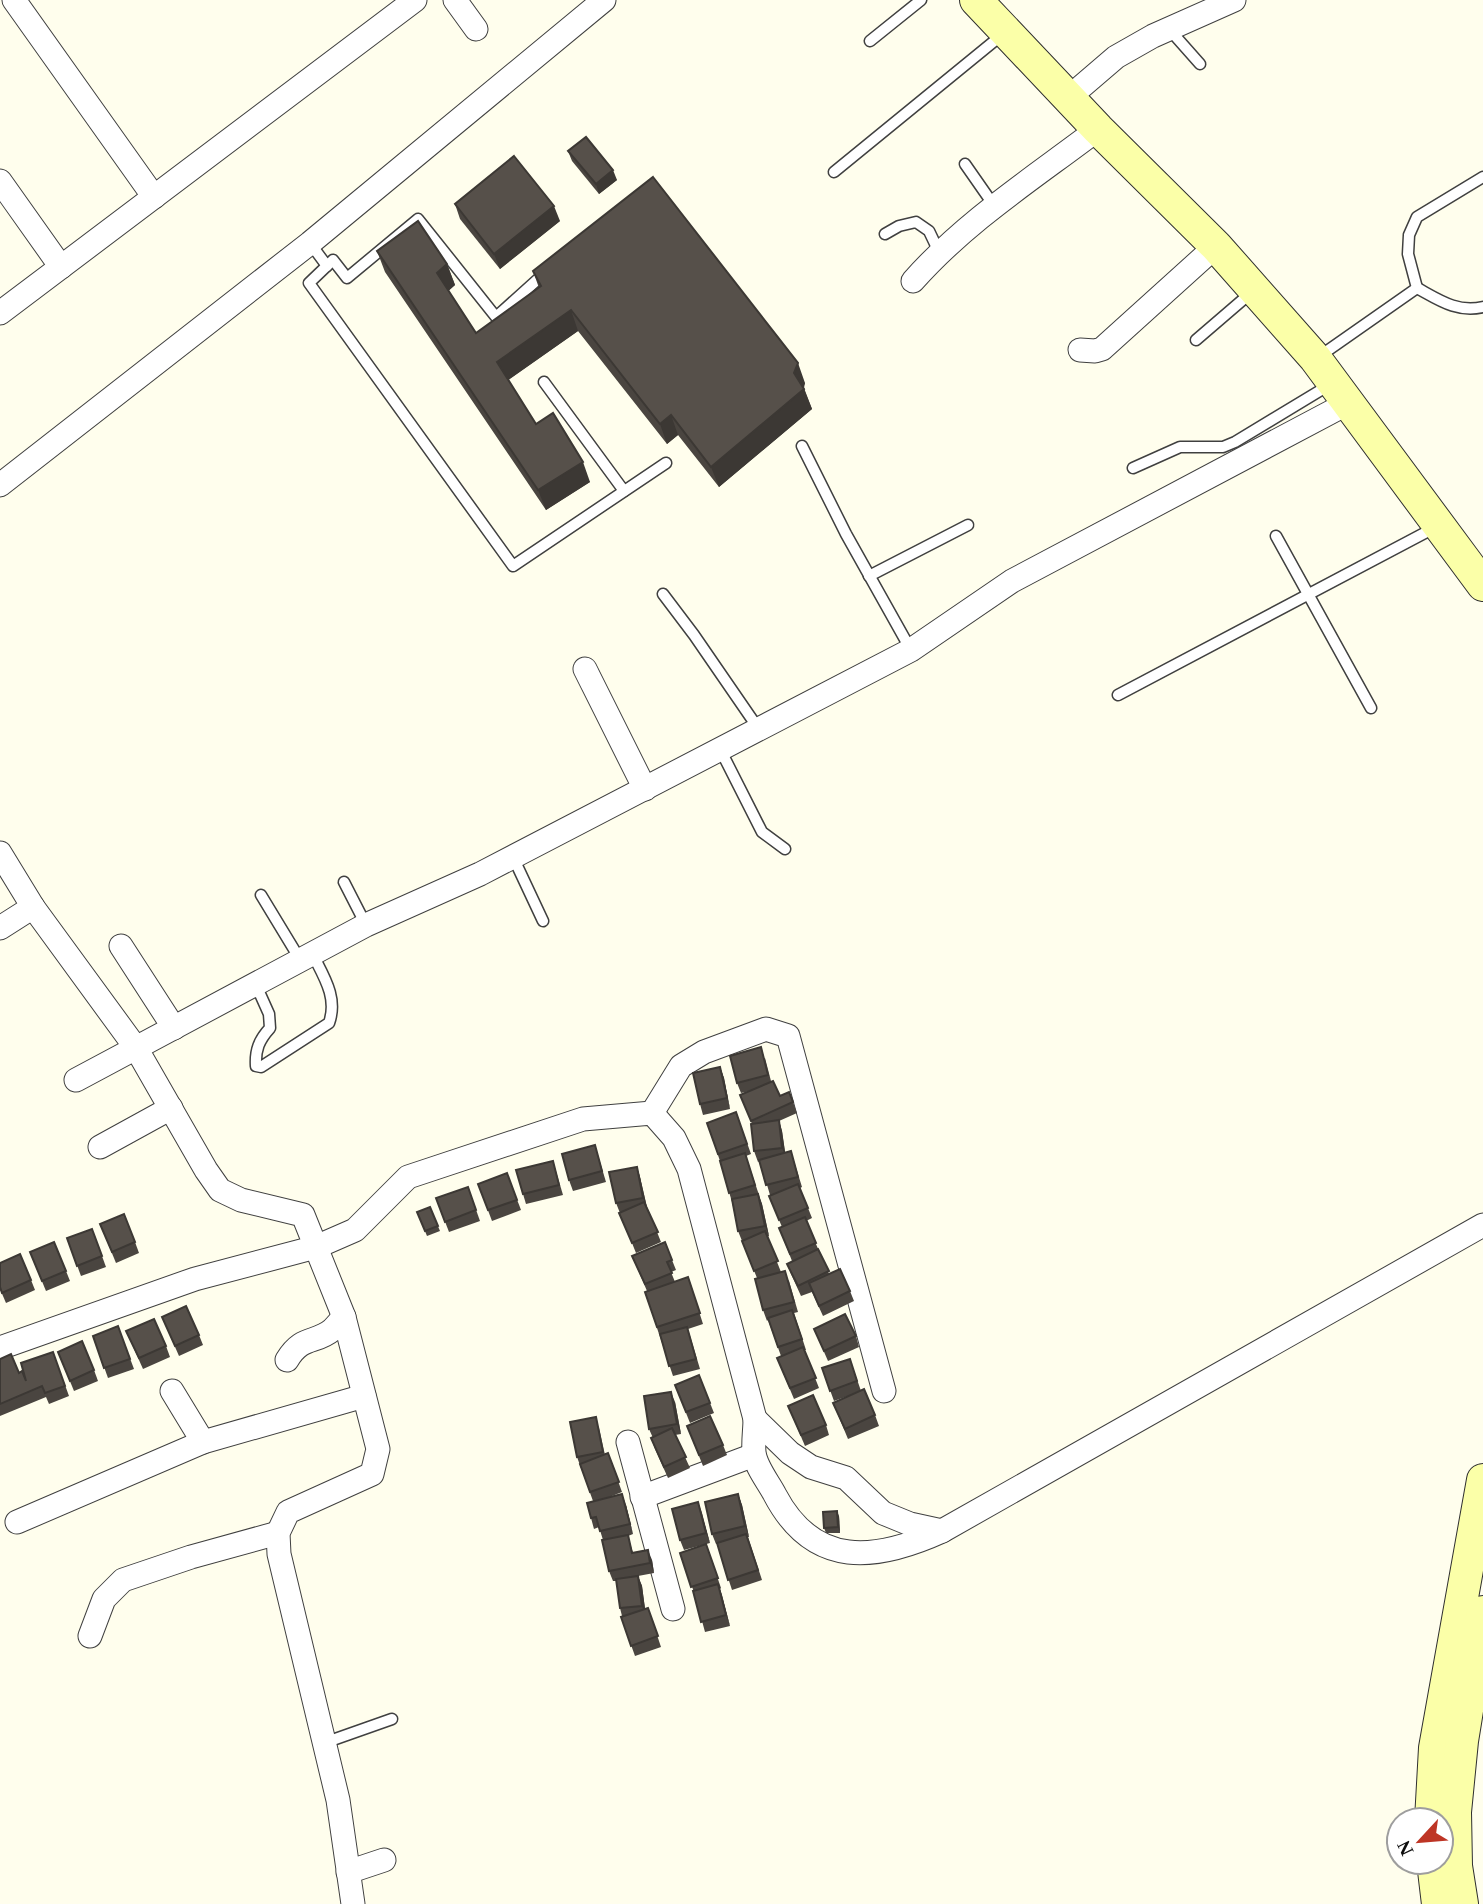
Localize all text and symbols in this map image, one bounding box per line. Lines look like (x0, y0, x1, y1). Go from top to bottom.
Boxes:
north arrow (1385, 1806, 1455, 1876)
text: N (1393, 1837, 1418, 1859)

